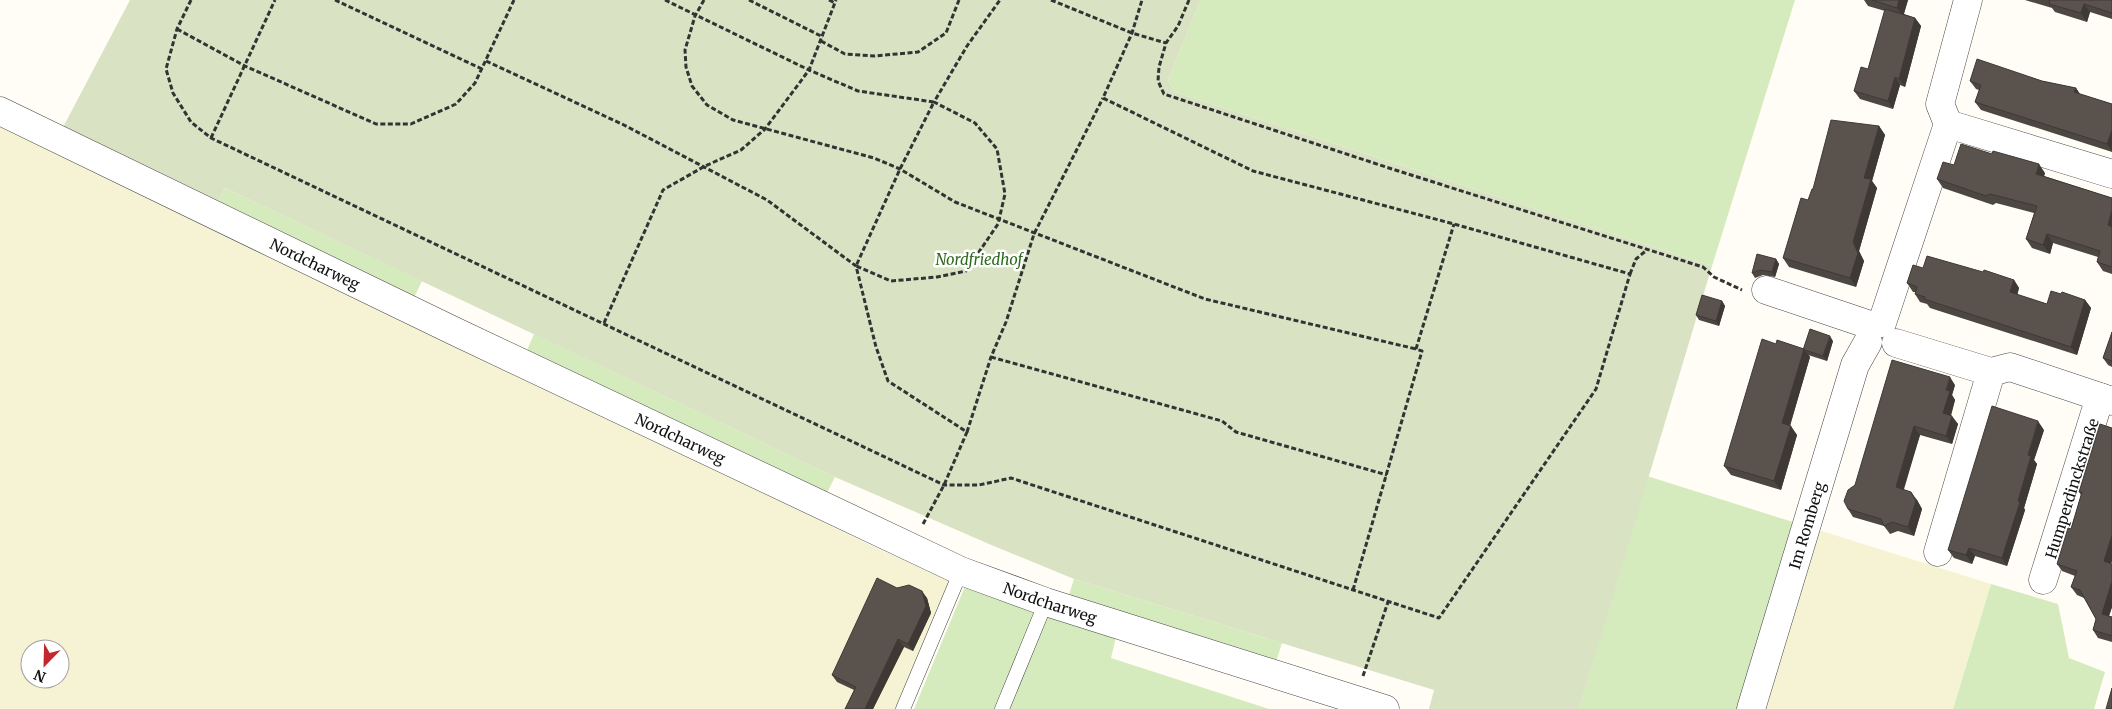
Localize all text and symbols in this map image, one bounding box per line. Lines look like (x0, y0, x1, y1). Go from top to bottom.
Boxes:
street label: Nordcharweg (267, 234, 363, 293)
park label: Nordfriedhof (935, 250, 1024, 269)
street label: Nordcharweg (632, 409, 729, 468)
street label: Humperdinckstraße (2041, 416, 2102, 561)
street label: Im Romberg (1784, 479, 1829, 571)
street label: Nordcharweg (1001, 578, 1099, 627)
north arrow (20, 639, 70, 689)
text: N (31, 666, 49, 686)

